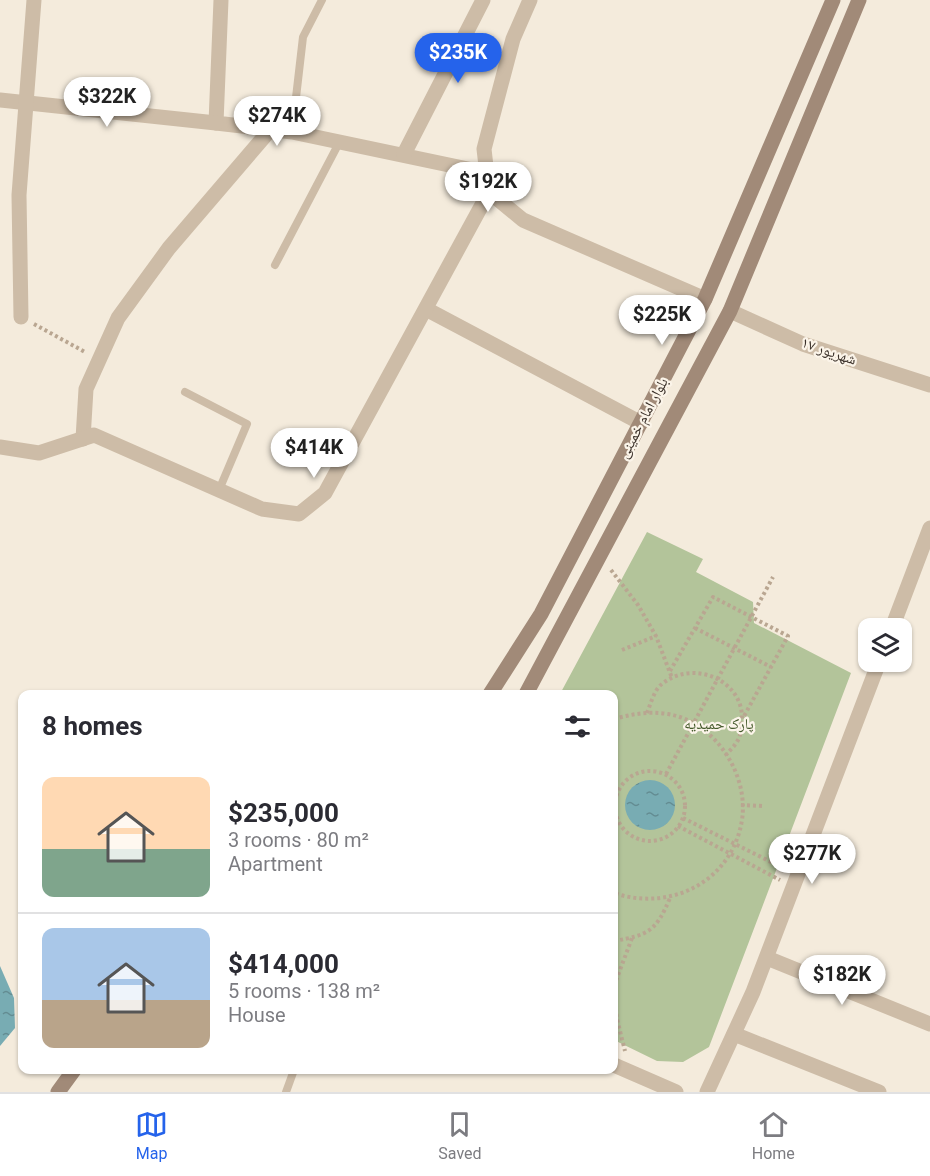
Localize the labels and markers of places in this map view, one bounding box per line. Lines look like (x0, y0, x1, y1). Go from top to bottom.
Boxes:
pin: $235K (416, 33, 500, 84)
pin: $322K (65, 77, 149, 128)
pin: $274K (235, 96, 319, 147)
pin: $192K (446, 162, 530, 213)
pin: $225K (620, 295, 704, 346)
pin: $414K (272, 428, 356, 479)
pin: $277K (770, 834, 854, 885)
pin: $182K (800, 955, 884, 1006)

